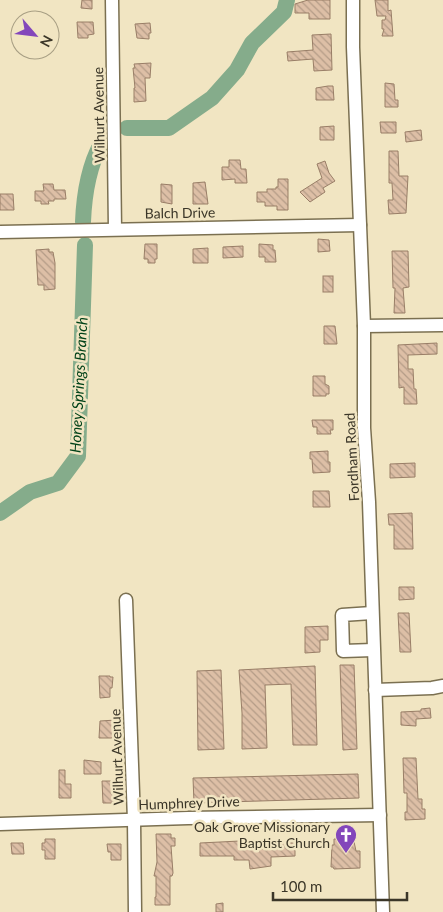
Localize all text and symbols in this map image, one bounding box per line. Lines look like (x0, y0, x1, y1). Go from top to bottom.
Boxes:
north arrow (10, 10, 60, 60)
text: N (37, 33, 57, 50)
street label: Wilhurt Avenue (89, 67, 108, 163)
street label: Balch Drive (145, 203, 215, 222)
water label: Honey Springs Branch (65, 316, 91, 453)
street label: Fordham Road (341, 412, 362, 502)
street label: Wilhurt Avenue (106, 709, 127, 805)
street label: Humphrey Drive (138, 792, 240, 813)
place label: Oak Grove Missionary Baptist Church (194, 818, 331, 851)
church icon: Oak Grove Missionary Baptist Church (334, 823, 358, 854)
scale bar (273, 870, 407, 902)
text: 100 m (280, 877, 322, 895)

